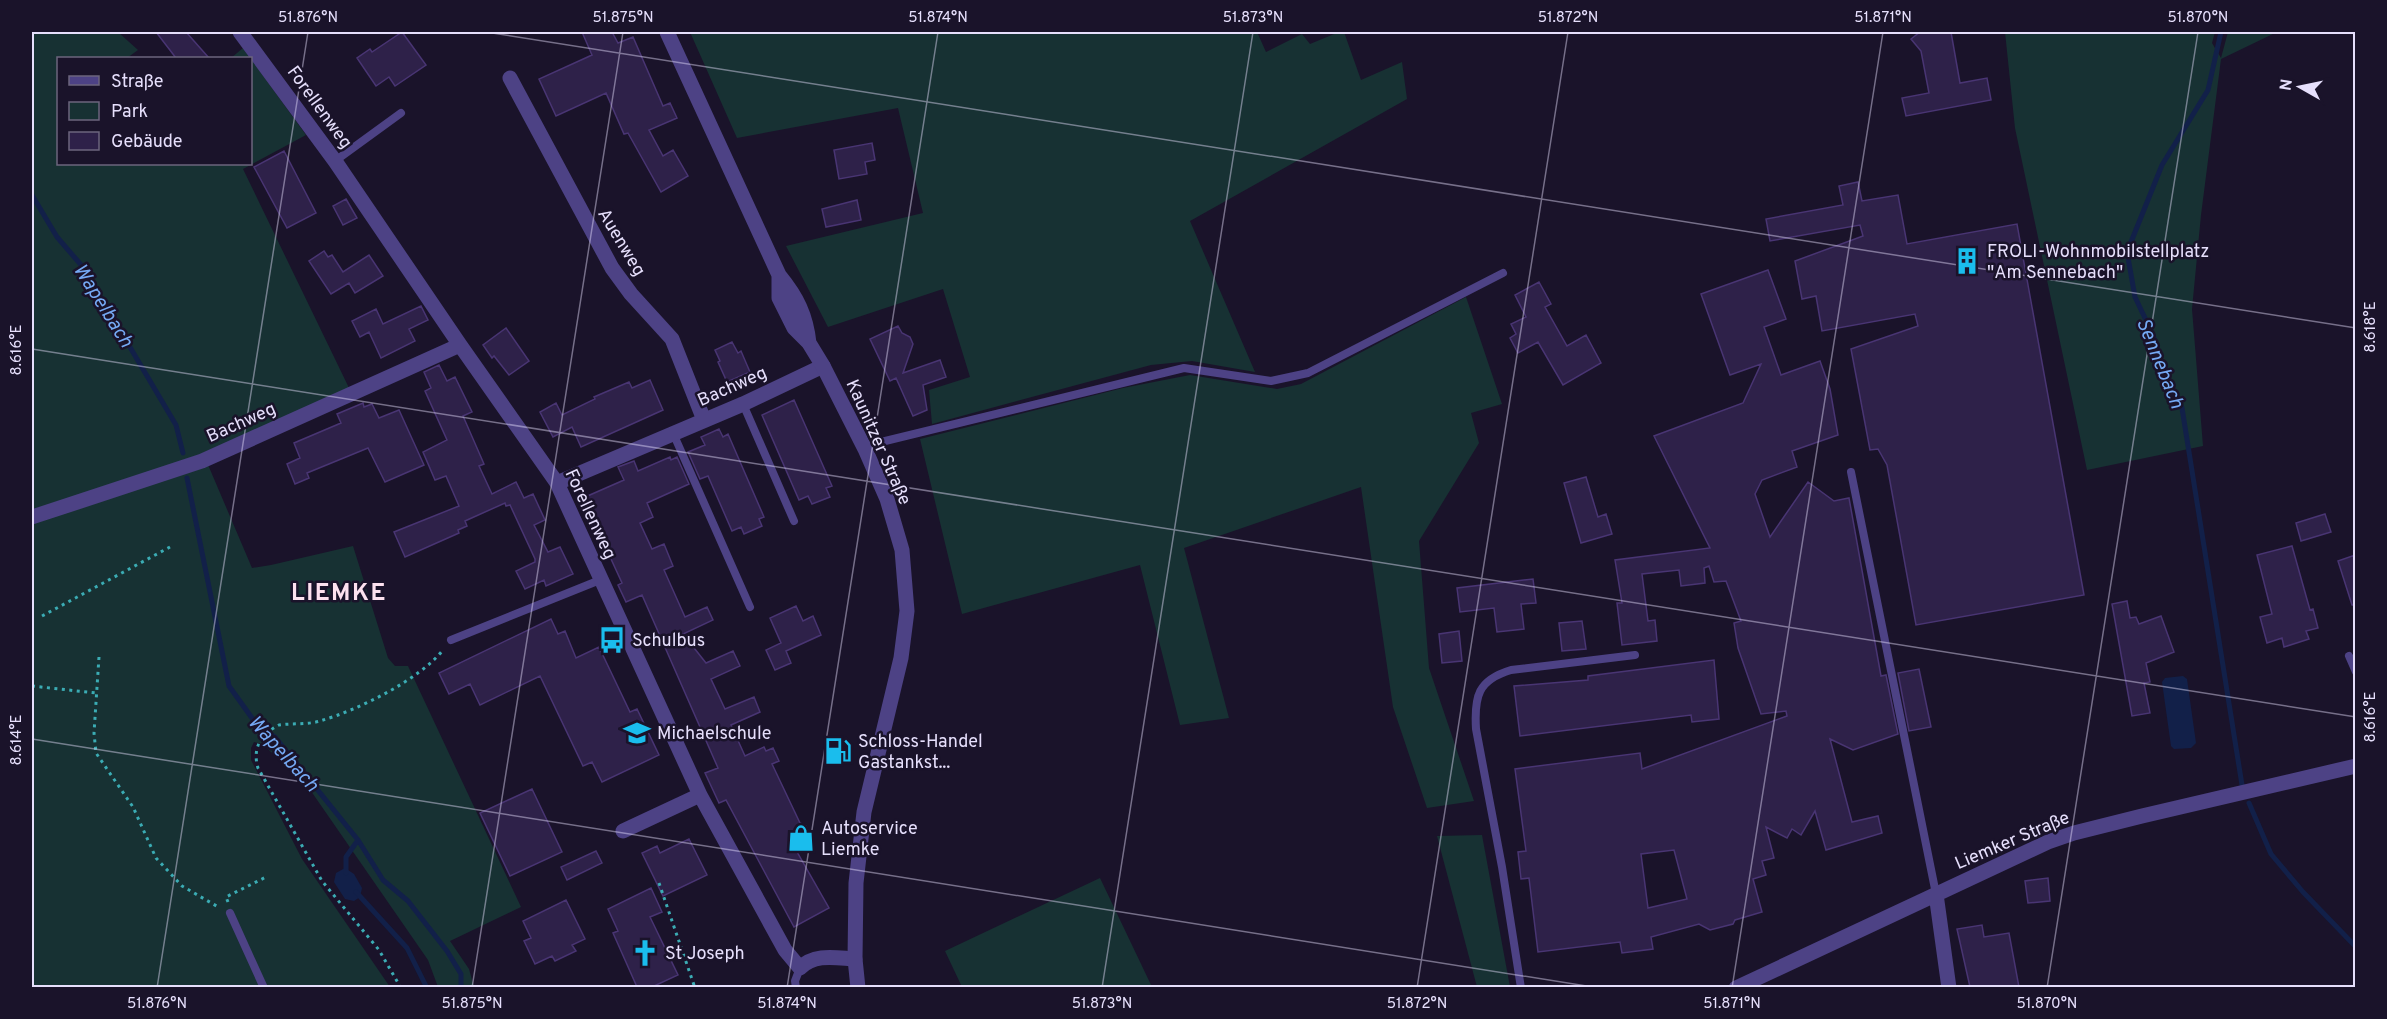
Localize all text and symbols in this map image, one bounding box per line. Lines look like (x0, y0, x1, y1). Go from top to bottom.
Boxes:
text: 51.876°N (278, 9, 338, 28)
text: 51.875°N (592, 9, 654, 28)
text: 51.874°N (908, 9, 968, 28)
text: 51.873°N (1223, 9, 1283, 28)
text: 51.872°N (1538, 9, 1598, 28)
text: 51.871°N (1854, 9, 1912, 28)
text: 51.870°N (2168, 9, 2228, 28)
legend (57, 57, 252, 165)
north arrow (2270, 57, 2330, 117)
street label: Forellenweg (281, 62, 357, 154)
text: Straße (111, 71, 163, 94)
text: N (2276, 78, 2298, 92)
text: Park (111, 101, 148, 124)
text: Gebäude (111, 131, 183, 154)
street label: Auenweg (592, 205, 650, 281)
place label: FROLI-Wohnmobilstellplatz "Am Sennebach" (1987, 241, 2209, 285)
building icon: FROLI-Wohnmobilstellplatz "Am Sennebach" (1952, 246, 1982, 276)
water label: Wapelbach (66, 259, 138, 353)
text: 8.618°E (2362, 301, 2381, 353)
water label: Sennebach (2129, 315, 2189, 413)
text: 8.616°E (8, 324, 27, 376)
street label: Bachweg (694, 362, 771, 413)
street label: Kaunitzer Straße (840, 376, 916, 509)
street label: Bachweg (203, 398, 280, 449)
street label: Forellenweg (559, 466, 621, 563)
district label: LIEMKE (291, 579, 387, 609)
bus stop icon: Schulbus (597, 625, 627, 655)
place label: Schulbus (632, 630, 705, 653)
text: 8.616°E (2362, 691, 2381, 743)
water label: Wapelbach (241, 711, 324, 798)
text: 8.614°E (8, 714, 27, 766)
school or university icon: Michaelschule (622, 718, 652, 748)
place label: Michaelschule (657, 723, 771, 746)
place label: Schloss-Handel Gastankst... (858, 731, 983, 775)
fuel station icon: Schloss-Handel Gastankst... (823, 736, 853, 766)
street label: Liemker Straße (1952, 807, 2073, 876)
place label: Autoservice Liemke (821, 818, 918, 862)
shop icon: Autoservice Liemke (786, 823, 816, 853)
church icon: St Joseph (630, 938, 660, 968)
place label: St Joseph (665, 943, 745, 966)
text: 51.876°N (127, 995, 187, 1014)
text: 51.875°N (441, 995, 503, 1014)
text: 51.874°N (757, 995, 817, 1014)
text: 51.873°N (1072, 995, 1132, 1014)
text: 51.872°N (1387, 995, 1447, 1014)
text: 51.871°N (1703, 995, 1761, 1014)
text: 51.870°N (2017, 995, 2077, 1014)

